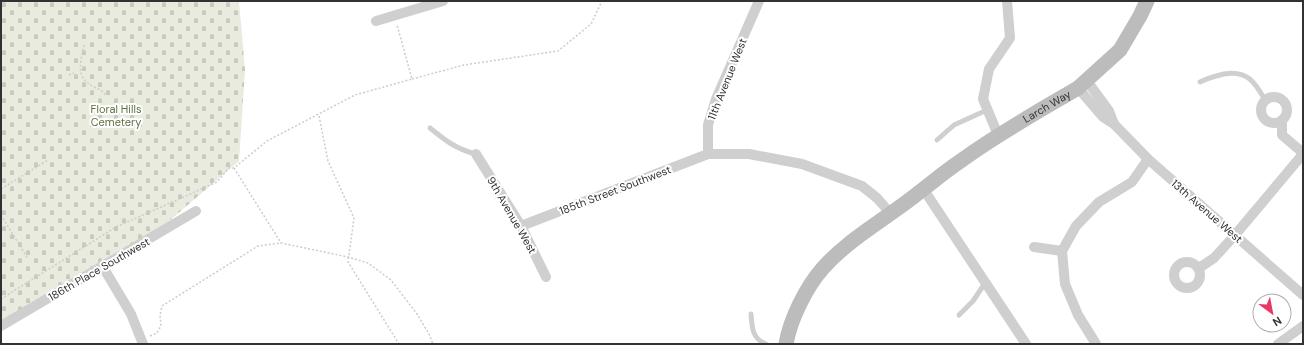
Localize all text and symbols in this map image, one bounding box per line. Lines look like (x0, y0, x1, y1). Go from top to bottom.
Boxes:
street label: 11th Avenue West (704, 36, 750, 122)
street label: Larch Way (1020, 87, 1073, 126)
park label: Floral Hills Cemetery (91, 102, 141, 129)
street label: 185th Street Southwest (557, 162, 673, 218)
street label: 9th Avenue West (484, 174, 540, 256)
street label: 13th Avenue West (1169, 176, 1245, 246)
street label: 186th Place Southwest (46, 234, 152, 304)
north arrow (1252, 293, 1292, 333)
text: N (1270, 313, 1284, 330)

